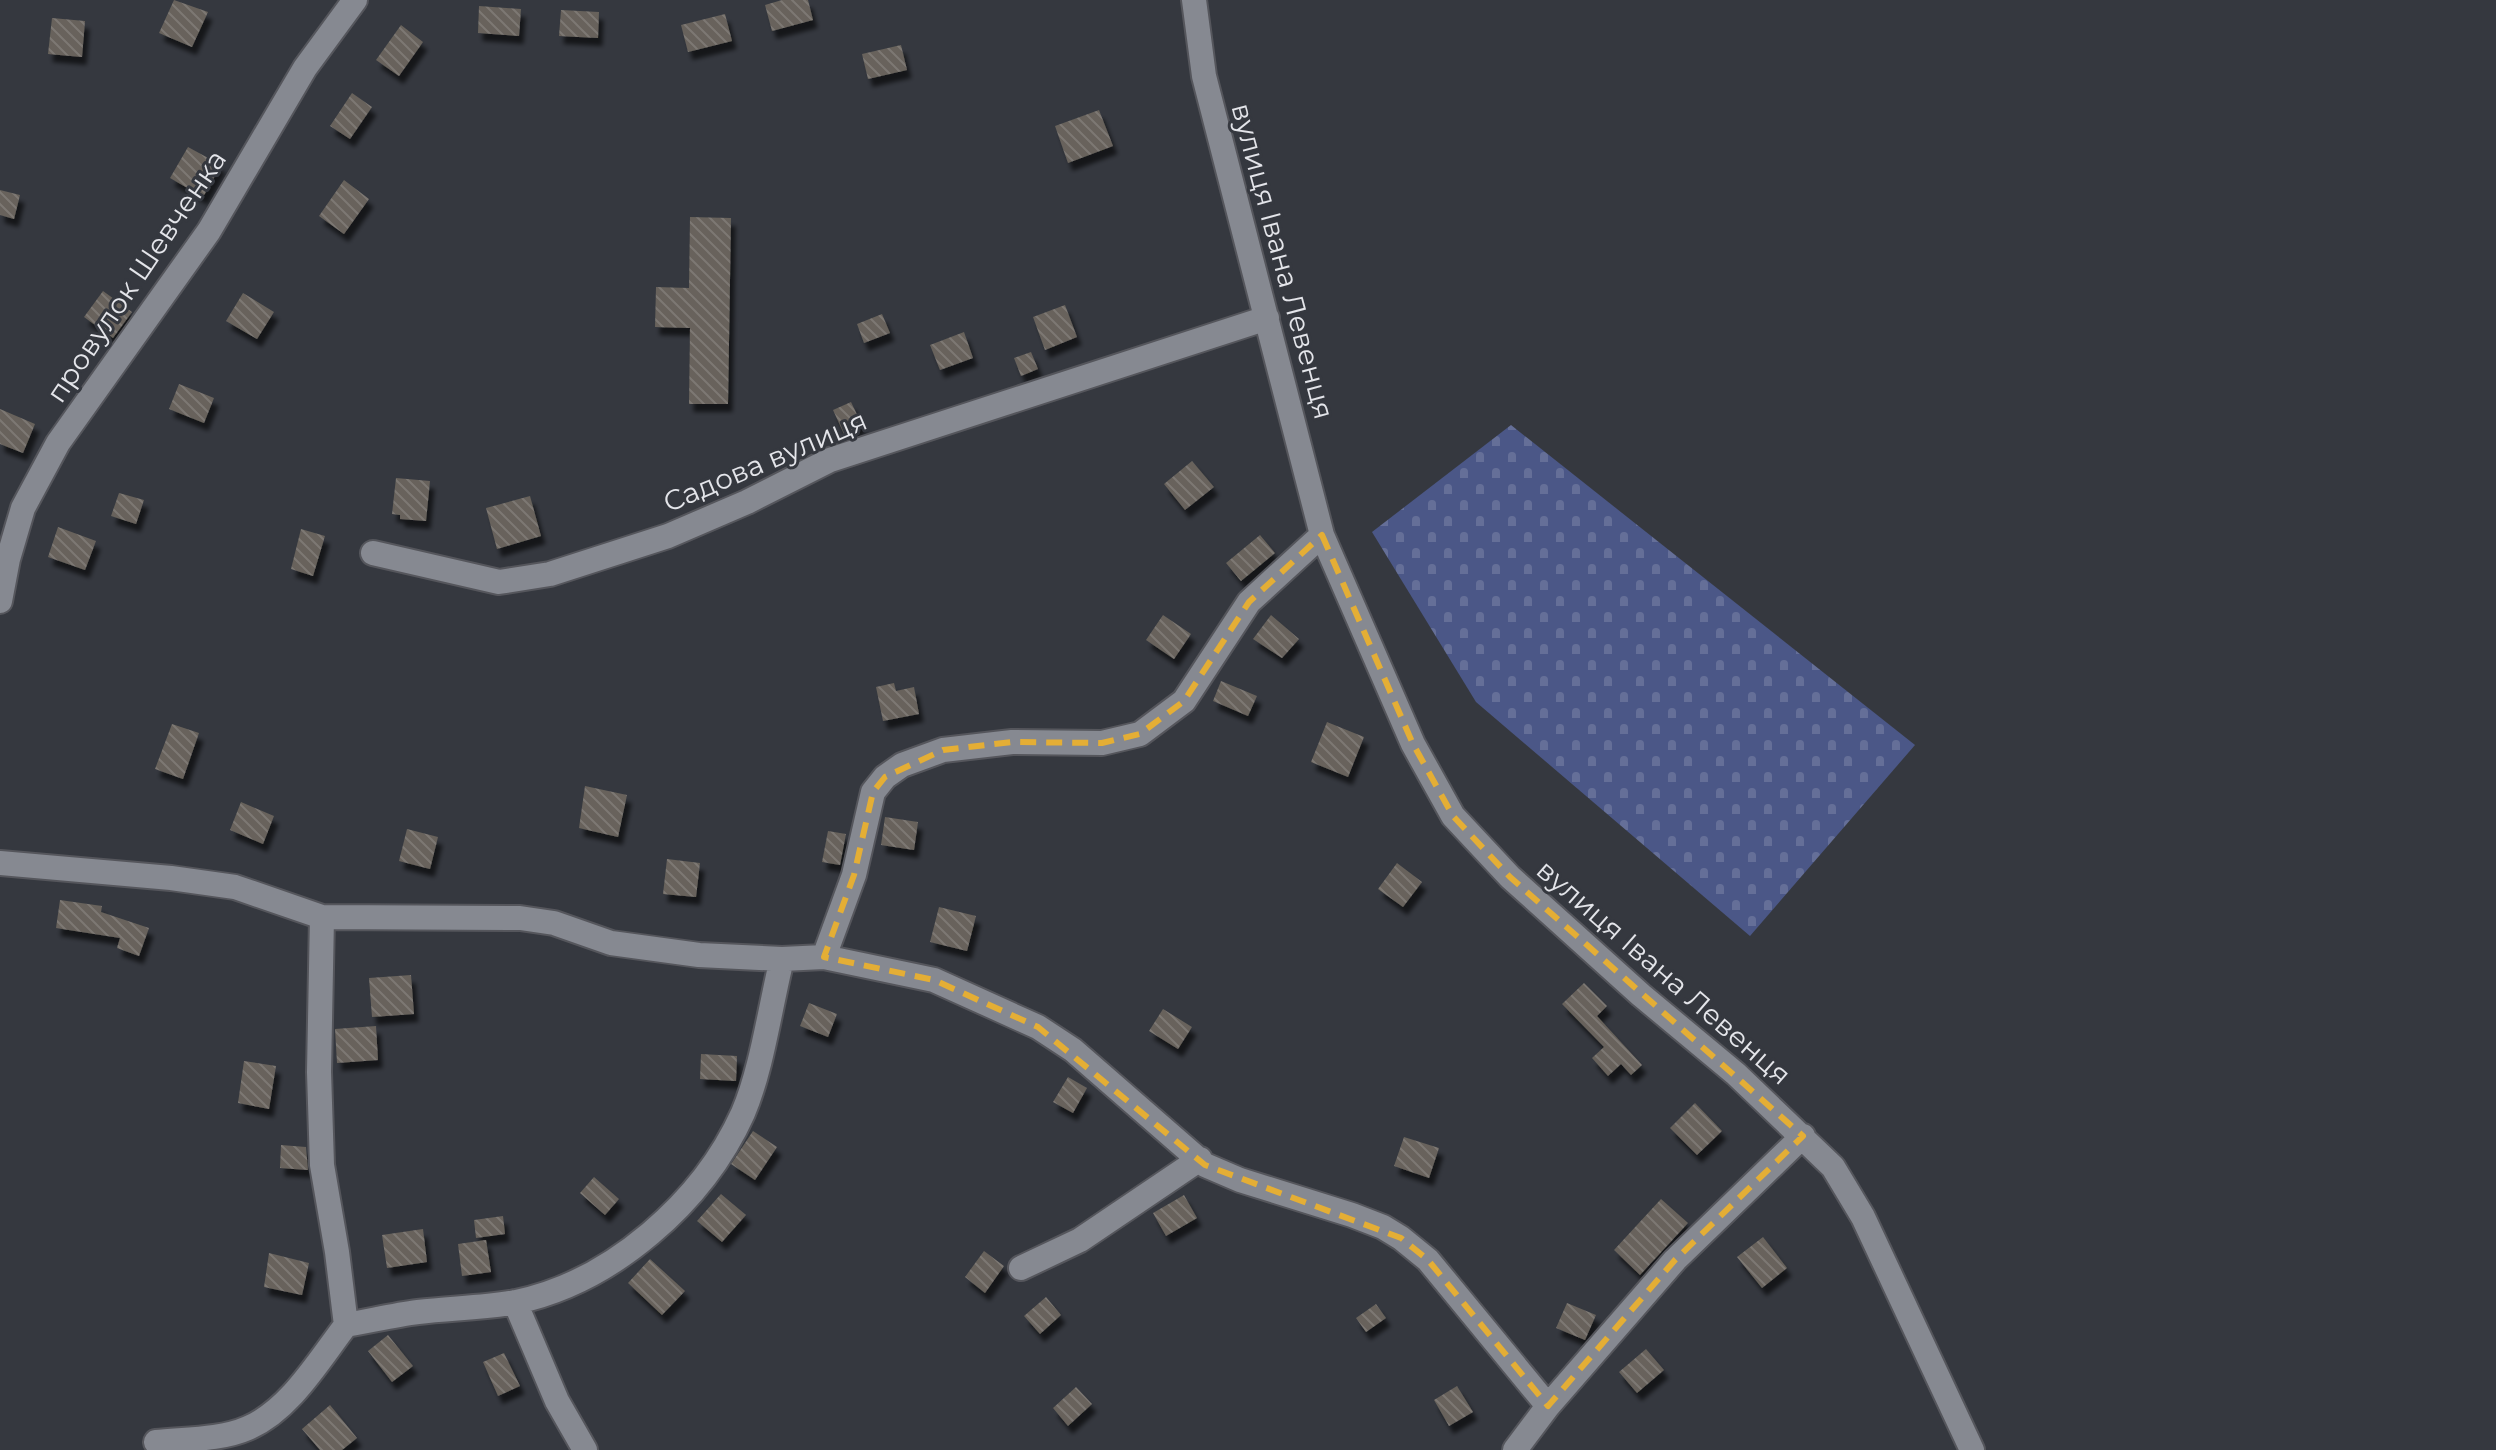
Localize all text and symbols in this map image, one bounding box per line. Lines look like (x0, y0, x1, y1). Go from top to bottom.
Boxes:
street label: вулиця Івана Левенця (1224, 99, 1342, 423)
street label: провулок Шевченка (39, 143, 233, 409)
street label: Садова вулиця (658, 403, 872, 519)
street label: вулиця Івана Левенця (1530, 852, 1798, 1092)

